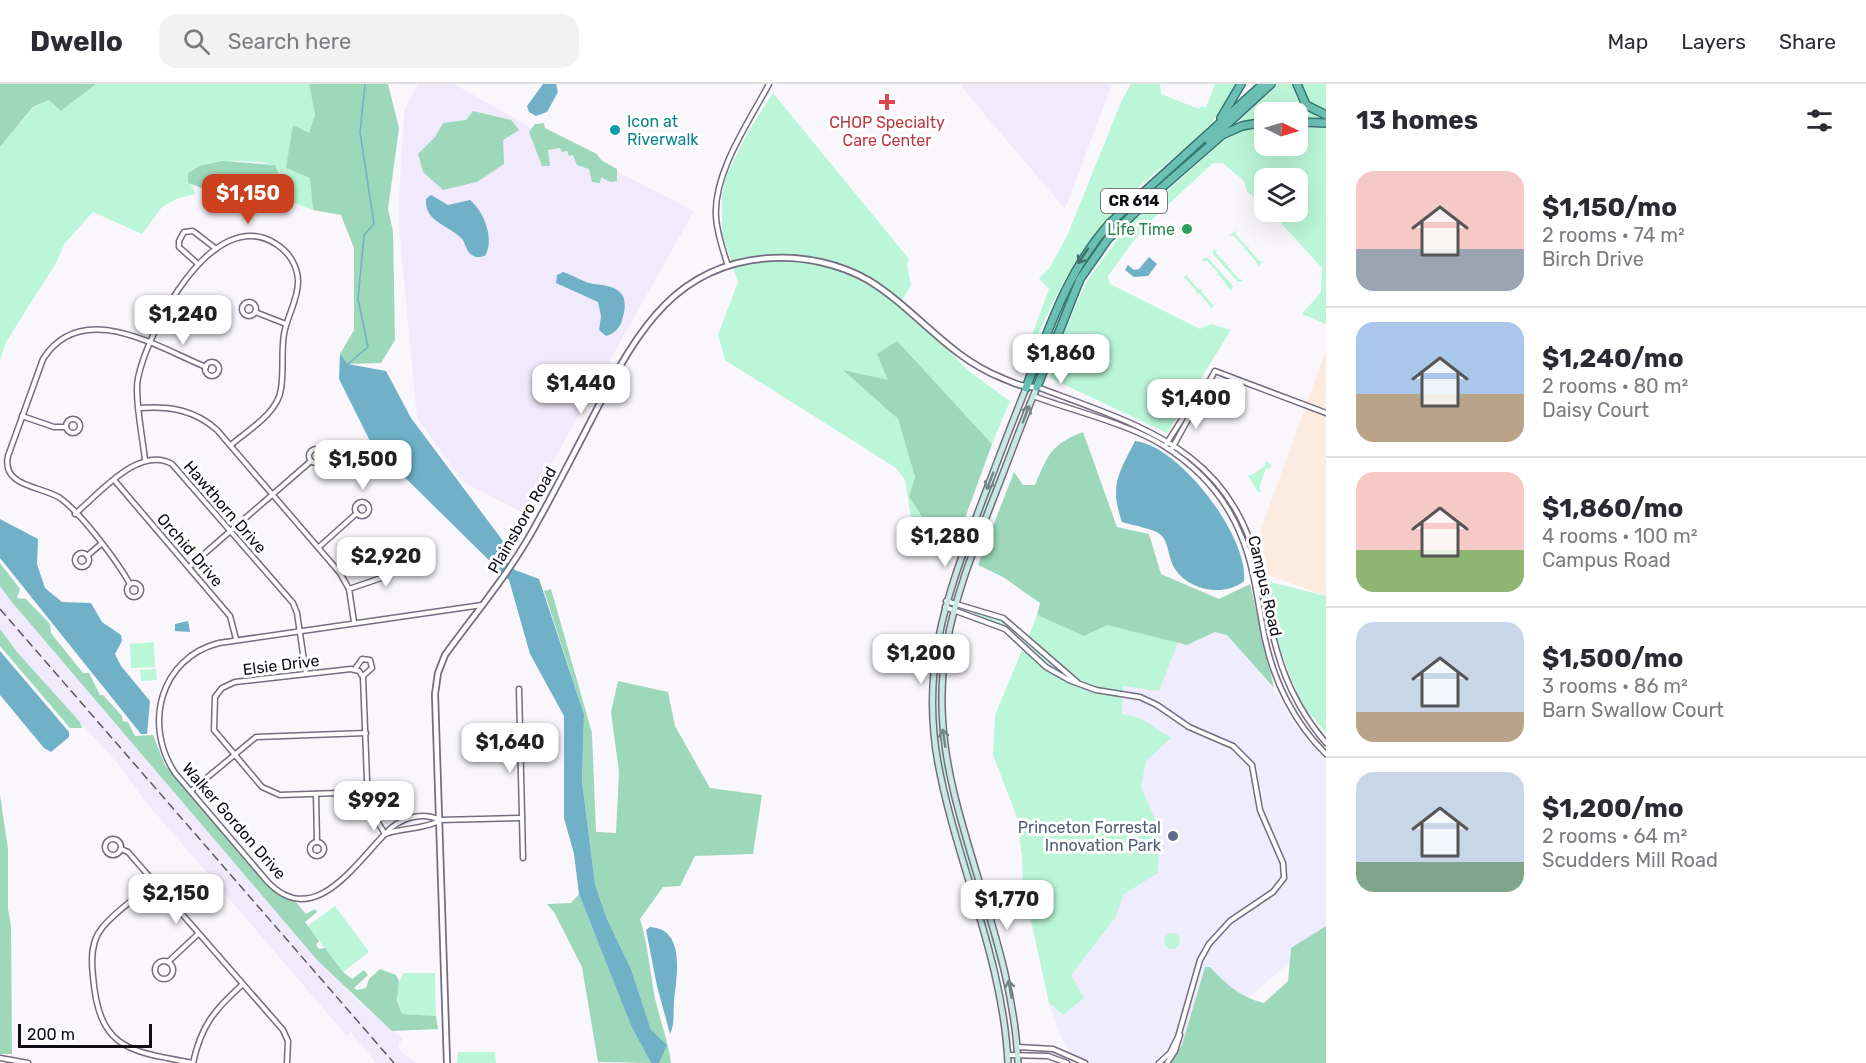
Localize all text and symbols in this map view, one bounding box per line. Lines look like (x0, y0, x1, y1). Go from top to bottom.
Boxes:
search box (159, 14, 579, 68)
text: Dwello (30, 25, 123, 58)
icon: search (180, 25, 213, 58)
text: Search here (228, 28, 351, 55)
text: Map (1607, 29, 1648, 54)
text: Layers (1681, 29, 1746, 54)
text: Share (1779, 29, 1836, 54)
marker: CHOP Specialty Care Center (878, 93, 896, 111)
north arrow (1254, 102, 1308, 156)
map controls (1254, 102, 1308, 222)
icon: filters (1803, 104, 1836, 137)
text: 13 homes (1356, 105, 1478, 136)
place label: Icon at Riverwalk (627, 112, 699, 149)
place label: CHOP Specialty Care Center (829, 113, 945, 150)
marker: Icon at Riverwalk (608, 123, 622, 137)
button: layers (1254, 168, 1308, 222)
pin: $1,150 (199, 174, 297, 225)
text: $1,150 (216, 181, 280, 205)
road number: CR 614 (1101, 189, 1167, 213)
text: $1,150/mo (1542, 192, 1677, 223)
icon: home (1404, 195, 1476, 267)
place label: Life Time (1107, 220, 1175, 239)
marker: Life Time (1180, 222, 1194, 236)
text: 2 rooms · 74 m² (1542, 223, 1685, 247)
text: Birch Drive (1542, 247, 1644, 271)
one-way arrow (1077, 248, 1089, 264)
pin: $1,240 (134, 295, 232, 346)
text: $1,240 (148, 302, 218, 326)
pin: $1,860 (1012, 334, 1110, 385)
text: $1,860 (1027, 341, 1095, 365)
text: $1,240/mo (1542, 343, 1684, 374)
icon: home (1404, 346, 1476, 418)
pin: $1,440 (532, 364, 630, 415)
text: $1,440 (546, 371, 616, 395)
text: 2 rooms · 80 m² (1542, 374, 1688, 398)
pin: $1,400 (1147, 379, 1245, 430)
text: $1,400 (1161, 386, 1231, 410)
text: Daisy Court (1542, 398, 1649, 422)
one-way arrow (1021, 405, 1032, 424)
pin: $1,500 (314, 440, 412, 491)
text: $1,500 (329, 447, 397, 471)
street label: Hawthorn Drive (180, 457, 270, 557)
street label: Plainsboro Road (484, 463, 560, 577)
one-way arrow (984, 471, 995, 490)
text: $1,860/mo (1542, 493, 1683, 524)
icon: home (1404, 496, 1476, 568)
street label: Orchid Drive (153, 509, 227, 591)
pin: $1,280 (896, 517, 994, 568)
text: $1,280 (911, 524, 980, 548)
text: 4 rooms · 100 m² (1542, 524, 1698, 548)
street label: Campus Road (1244, 534, 1286, 638)
pin: $2,920 (337, 537, 435, 588)
text: $2,920 (351, 544, 421, 568)
text: Campus Road (1542, 548, 1671, 572)
pin: $1,200 (872, 634, 970, 685)
text: $1,200 (886, 641, 956, 665)
text: $1,500/mo (1542, 643, 1684, 674)
icon: home (1404, 646, 1476, 718)
street label: Elsie Drive (242, 651, 320, 679)
text: 3 rooms · 86 m² (1542, 674, 1688, 698)
text: Barn Swallow Court (1542, 698, 1724, 722)
pin: $1,640 (461, 723, 559, 774)
one-way arrow (938, 729, 949, 748)
text: $1,640 (475, 730, 545, 754)
street label: Walker Gordon Drive (178, 759, 290, 883)
pin: $992 (338, 781, 410, 832)
text: $992 (348, 788, 400, 812)
text: $1,200/mo (1542, 793, 1684, 824)
icon: home (1404, 796, 1476, 868)
place label: Princeton Forrestal Innovation Park (1018, 818, 1162, 855)
text: 2 rooms · 64 m² (1542, 824, 1687, 848)
marker: Princeton Forrestal Innovation Park (1166, 829, 1180, 843)
text: Scudders Mill Road (1542, 848, 1718, 872)
pin: $2,150 (127, 874, 225, 925)
pin: $1,770 (958, 880, 1056, 931)
text: $2,150 (142, 881, 210, 905)
text: $1,770 (975, 887, 1039, 911)
one-way arrow (1004, 980, 1015, 999)
scale bar (18, 1021, 152, 1048)
text: 200 m (27, 1025, 75, 1044)

